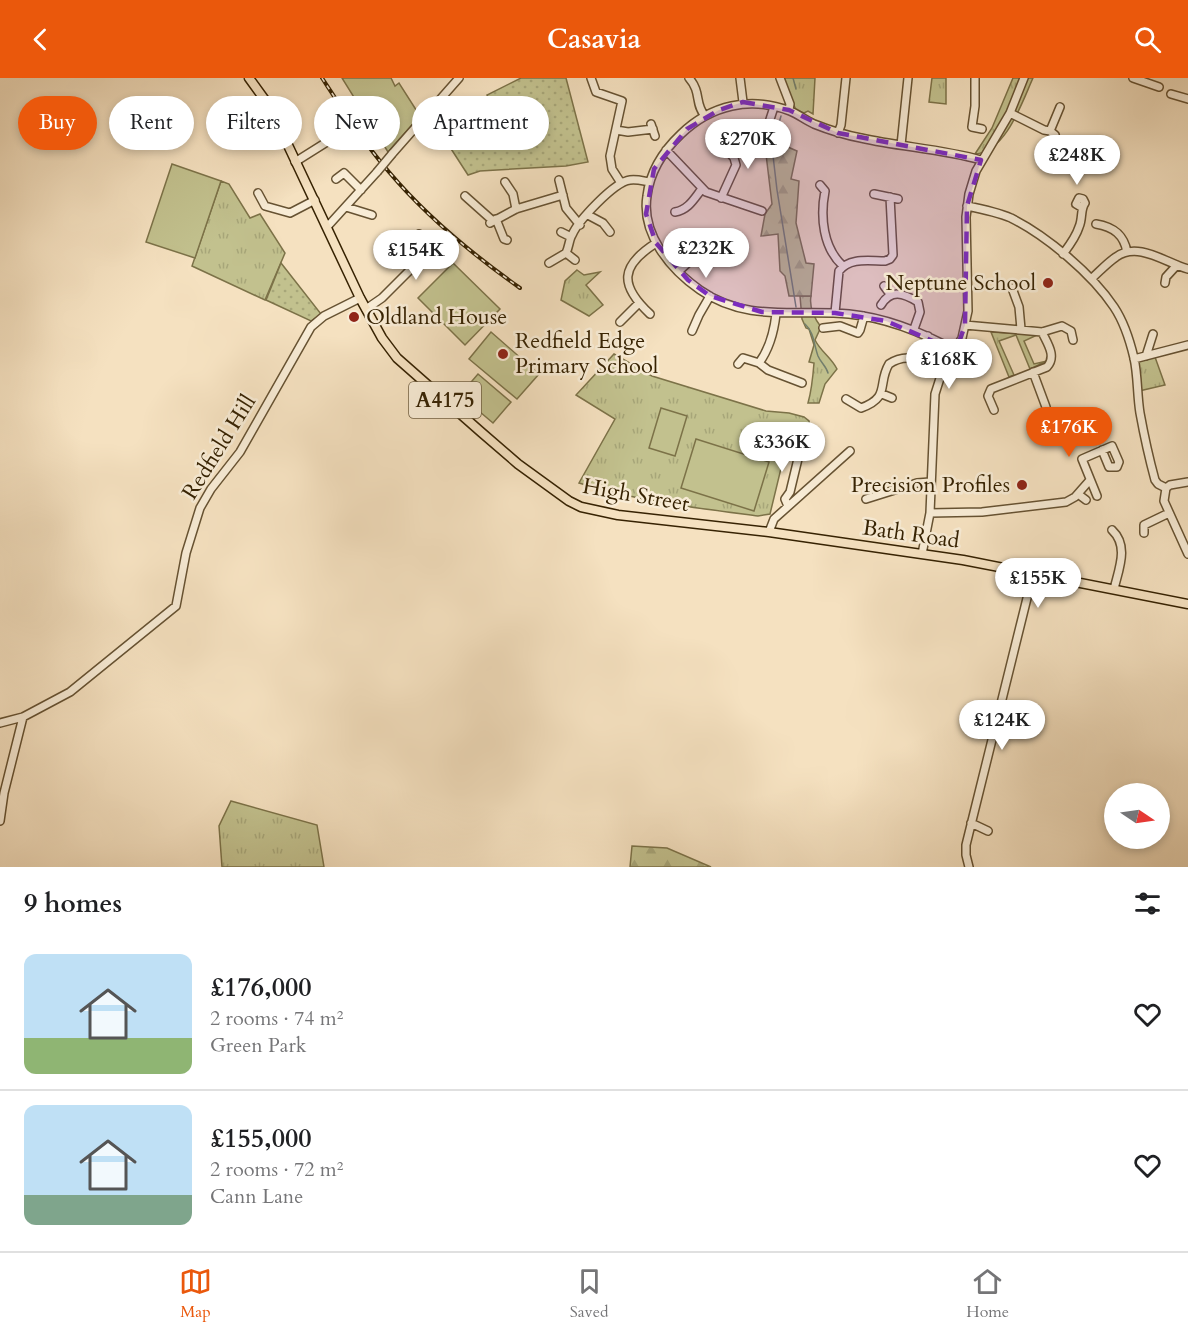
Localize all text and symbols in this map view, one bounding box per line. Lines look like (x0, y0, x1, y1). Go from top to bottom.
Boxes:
text: Casavia (547, 21, 641, 58)
icon: back (24, 23, 57, 56)
icon: search (1131, 23, 1164, 56)
chip: Buy (18, 96, 97, 150)
chip: Rent (109, 96, 194, 150)
chip: Filters (206, 96, 302, 150)
chip: New (314, 96, 400, 150)
chip: Apartment (412, 96, 549, 150)
pin: £270K (706, 119, 790, 170)
text: £270K (719, 125, 777, 152)
pin: £248K (1035, 135, 1119, 186)
text: £248K (1048, 141, 1106, 168)
pin: £232K (664, 228, 748, 279)
pin: £154K (374, 230, 458, 281)
text: £232K (677, 234, 735, 261)
text: £154K (387, 236, 445, 263)
place label: Neptune School (886, 268, 1036, 298)
marker: Neptune School (1041, 276, 1055, 290)
place label: Oldland House (366, 302, 507, 332)
marker: Oldland House (347, 310, 361, 324)
place label: Redfield Edge Primary School (515, 326, 659, 381)
pin: £168K (907, 339, 991, 390)
text: £168K (920, 345, 978, 372)
marker: Redfield Edge Primary School (496, 347, 510, 361)
road number: A4175 (409, 382, 481, 418)
street label: Redfield Hill (175, 389, 263, 505)
pin: £176K (1027, 407, 1111, 458)
text: £176K (1040, 413, 1098, 440)
pin: £336K (740, 422, 824, 473)
text: £336K (753, 428, 811, 455)
place label: Precision Profiles (851, 470, 1010, 500)
street label: High Street (580, 471, 692, 519)
marker: Precision Profiles (1015, 478, 1029, 492)
street label: Bath Road (861, 512, 962, 556)
pin: £155K (996, 558, 1080, 609)
text: £155K (1009, 564, 1067, 591)
pin: £124K (960, 700, 1044, 751)
text: £124K (973, 706, 1031, 733)
north arrow (1104, 783, 1170, 849)
map controls (1104, 783, 1170, 849)
text: 9 homes (24, 886, 122, 921)
icon: filters (1131, 887, 1164, 920)
text: £176,000 (210, 970, 312, 1005)
icon: home (72, 978, 144, 1050)
icon: heart (1131, 998, 1164, 1031)
text: 2 rooms · 74 m² (210, 1005, 343, 1032)
text: Green Park (210, 1032, 307, 1059)
text: £155,000 (210, 1121, 312, 1156)
icon: home (72, 1129, 144, 1201)
icon: heart (1131, 1149, 1164, 1182)
text: 2 rooms · 72 m² (210, 1156, 343, 1183)
text: Cann Lane (210, 1183, 303, 1210)
tab: Map (179, 1265, 212, 1323)
tab: Saved (570, 1265, 608, 1323)
tab: Home (966, 1265, 1009, 1323)

